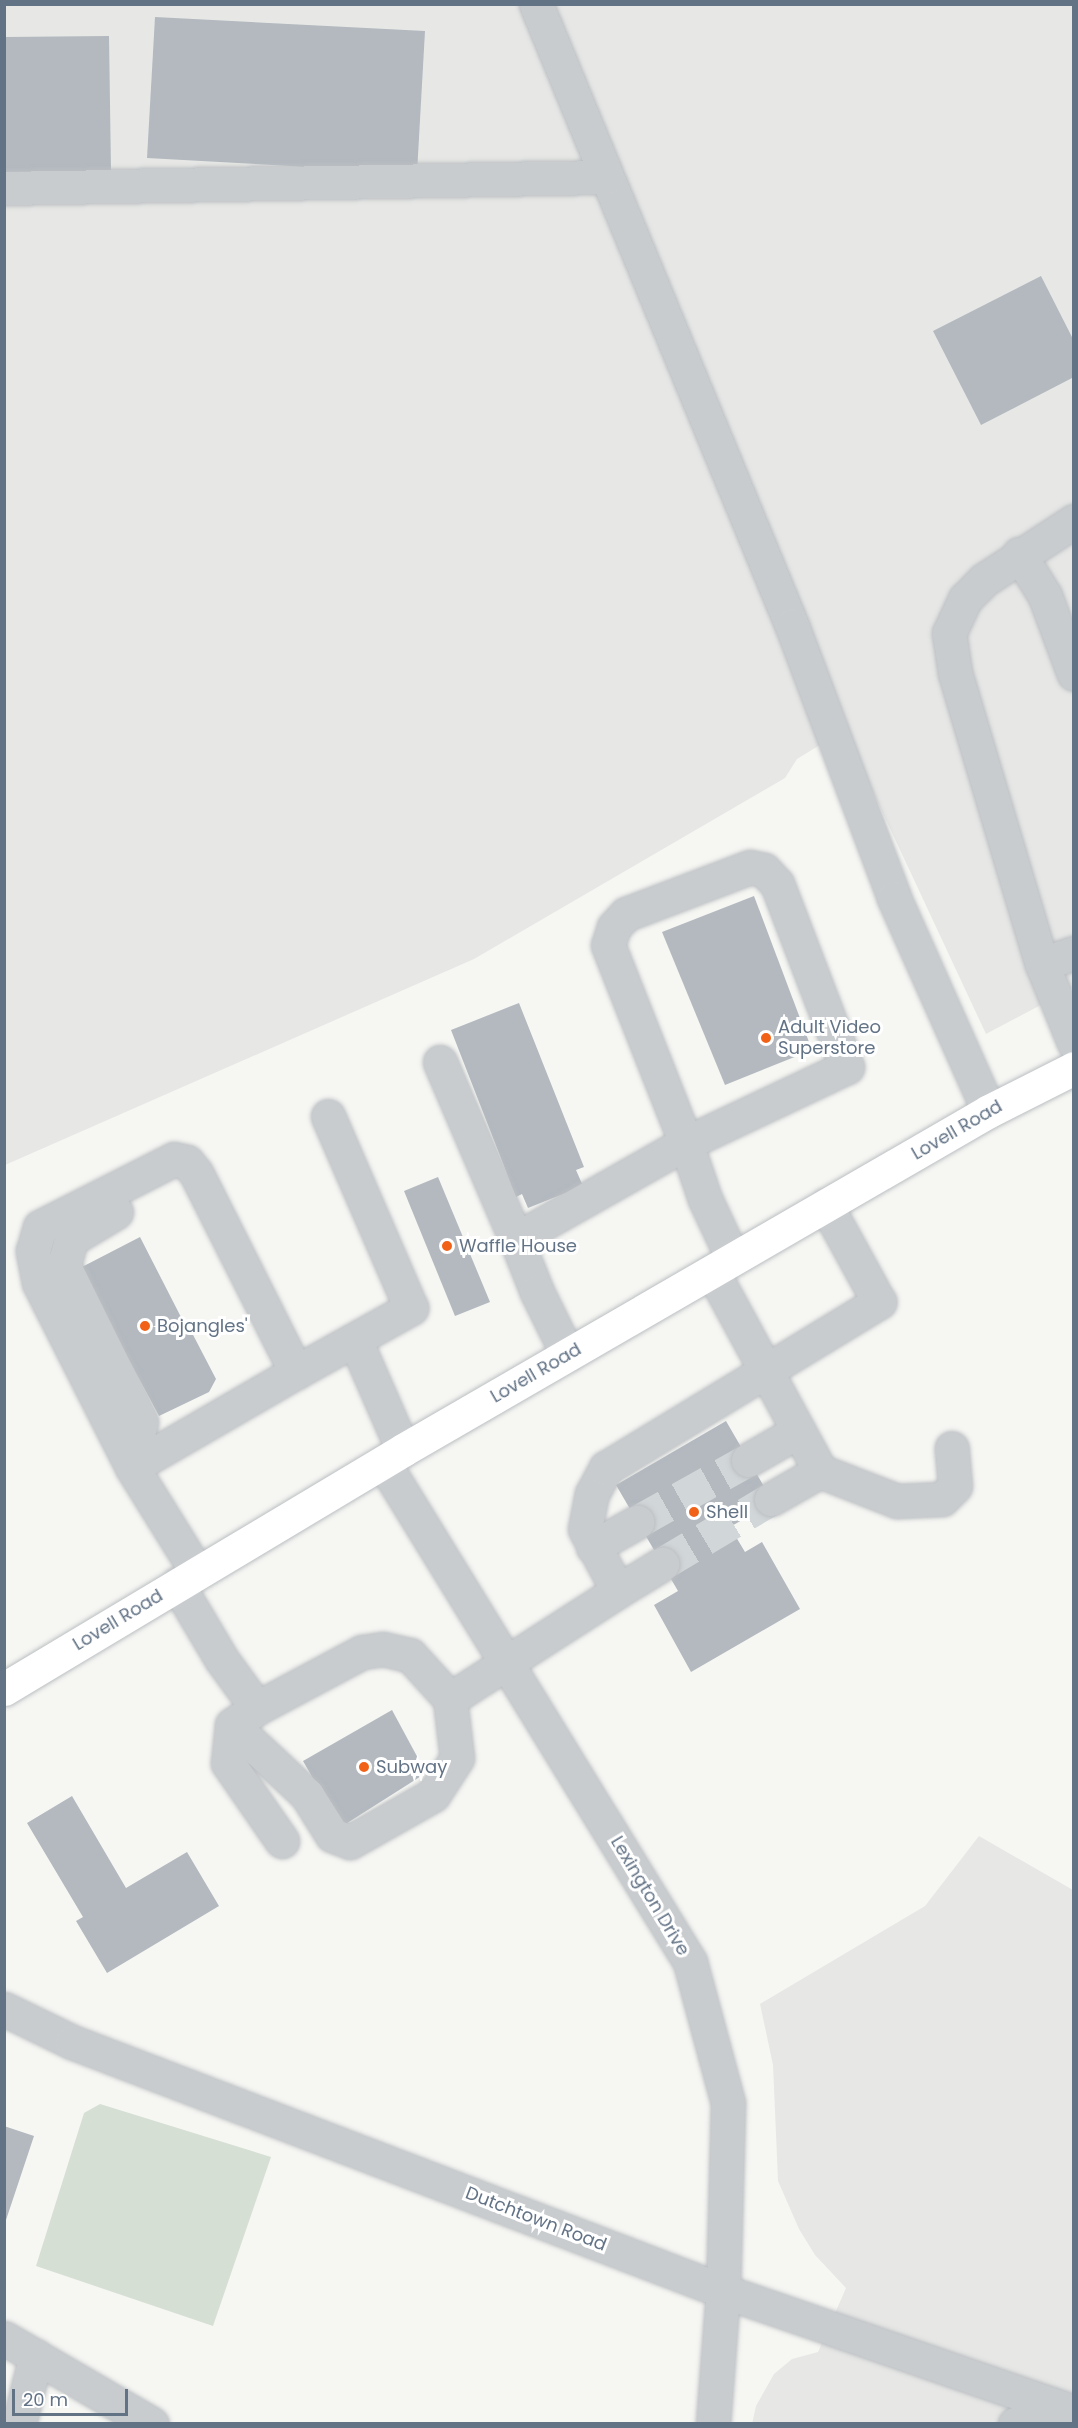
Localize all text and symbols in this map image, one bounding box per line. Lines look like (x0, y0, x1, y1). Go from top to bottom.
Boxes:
place label: Adult Video Superstore (778, 1017, 881, 1060)
marker: Adult Video Superstore (759, 1031, 773, 1045)
street label: Lovell Road (908, 1095, 1006, 1165)
place label: Waffle House (459, 1235, 577, 1257)
marker: Waffle House (440, 1239, 454, 1253)
place label: Bojangles' (157, 1315, 248, 1337)
marker: Bojangles' (138, 1319, 152, 1333)
street label: Lovell Road (487, 1338, 585, 1408)
place label: Shell (706, 1501, 748, 1523)
marker: Shell (687, 1505, 701, 1519)
street label: Lovell Road (69, 1585, 167, 1655)
place label: Subway (376, 1756, 447, 1778)
marker: Subway (357, 1760, 371, 1774)
street label: Lexington Drive (606, 1832, 694, 1960)
street label: Dutchtown Road (462, 2182, 610, 2256)
scale bar (15, 2377, 130, 2415)
text: 20 m (23, 2387, 68, 2412)

